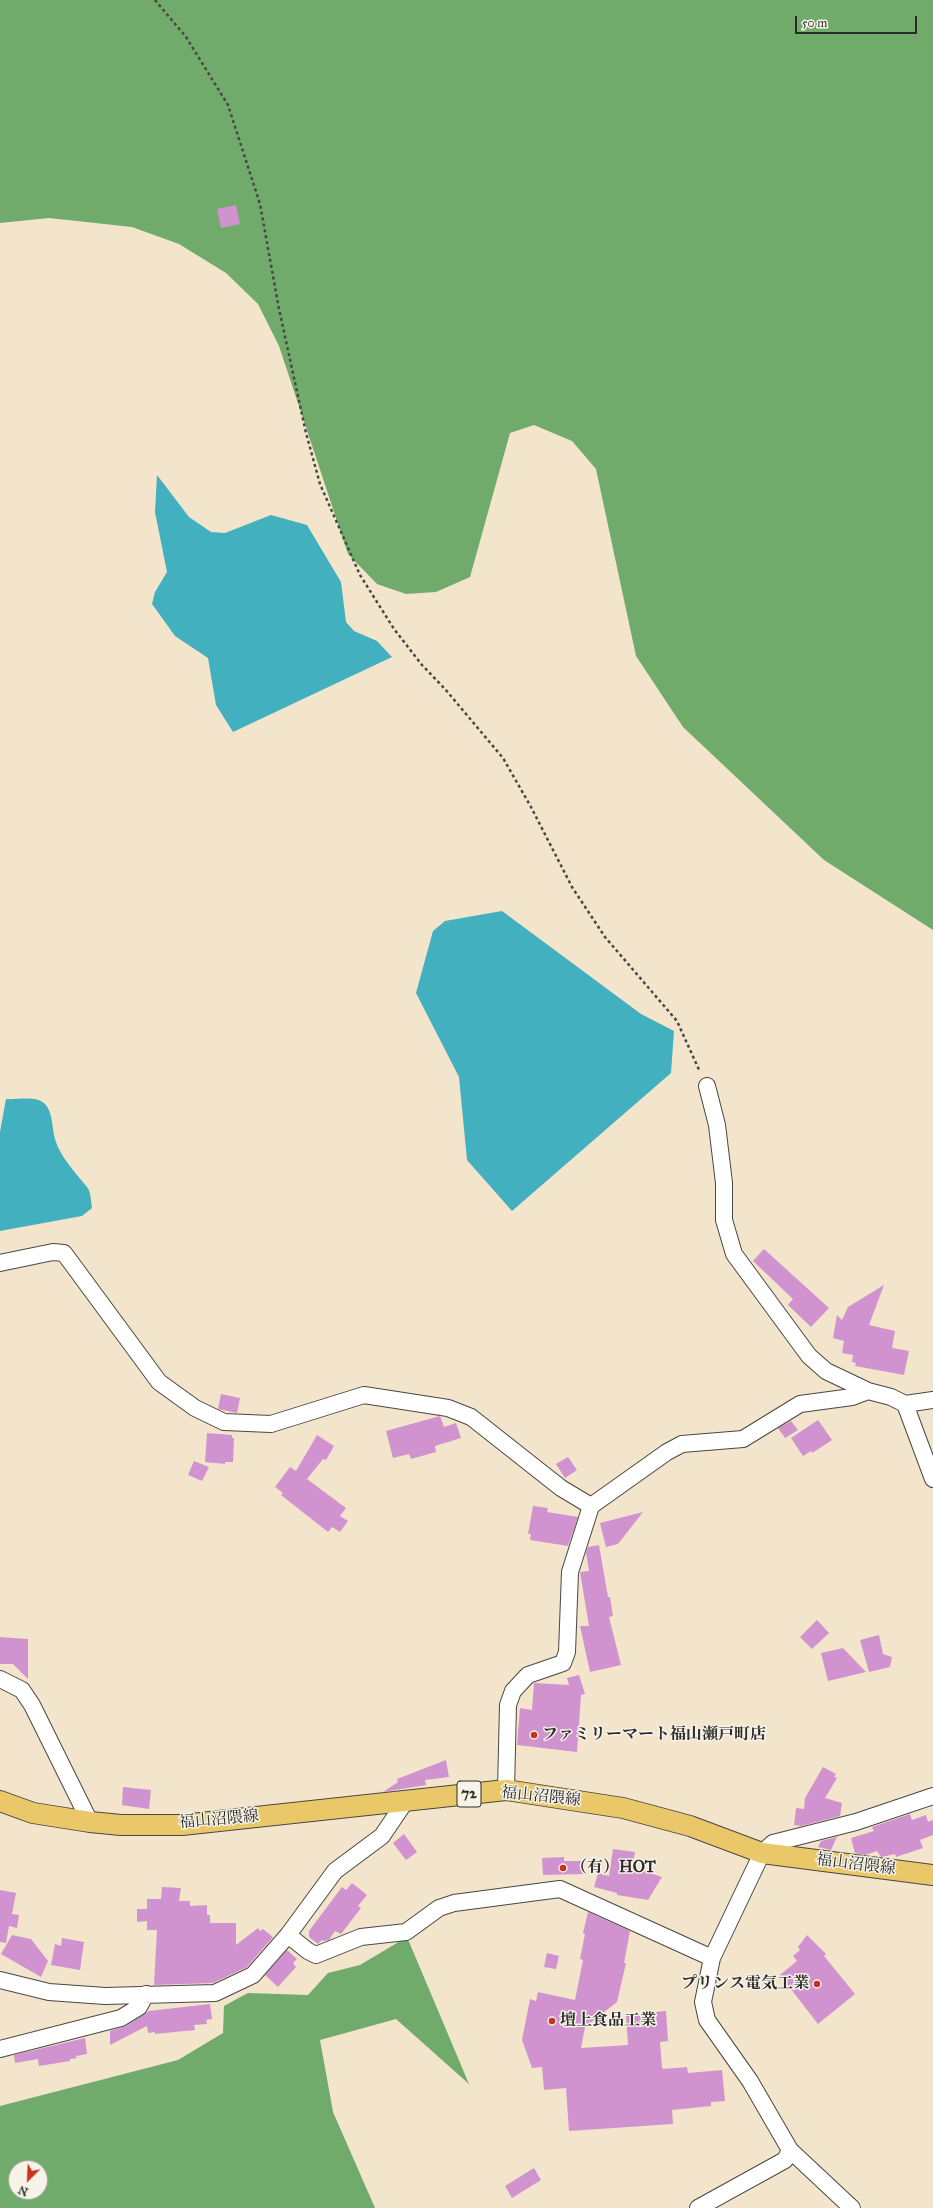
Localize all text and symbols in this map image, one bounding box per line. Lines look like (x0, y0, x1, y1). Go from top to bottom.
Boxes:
scale bar (797, 8, 919, 34)
text: 50 m (802, 16, 827, 30)
place label: ファミリーマート福山瀬戸町店 (542, 1725, 766, 1745)
marker: ファミリーマート福山瀬戸町店 (529, 1730, 539, 1740)
road number: 72 (457, 1781, 481, 1807)
street label: 福山沼隈線 (500, 1783, 582, 1811)
street label: 福山沼隈線 (178, 1807, 260, 1833)
street label: 福山沼隈線 (815, 1851, 897, 1879)
place label: （有）HOT (571, 1858, 656, 1878)
marker: （有）HOT (558, 1863, 568, 1873)
place label: プリンス電気工業 (681, 1974, 809, 1994)
marker: プリンス電気工業 (812, 1979, 822, 1989)
place label: 壇上食品工業 (560, 2011, 656, 2031)
marker: 壇上食品工業 (547, 2016, 557, 2026)
north arrow (8, 2160, 48, 2200)
text: N (16, 2183, 30, 2198)

